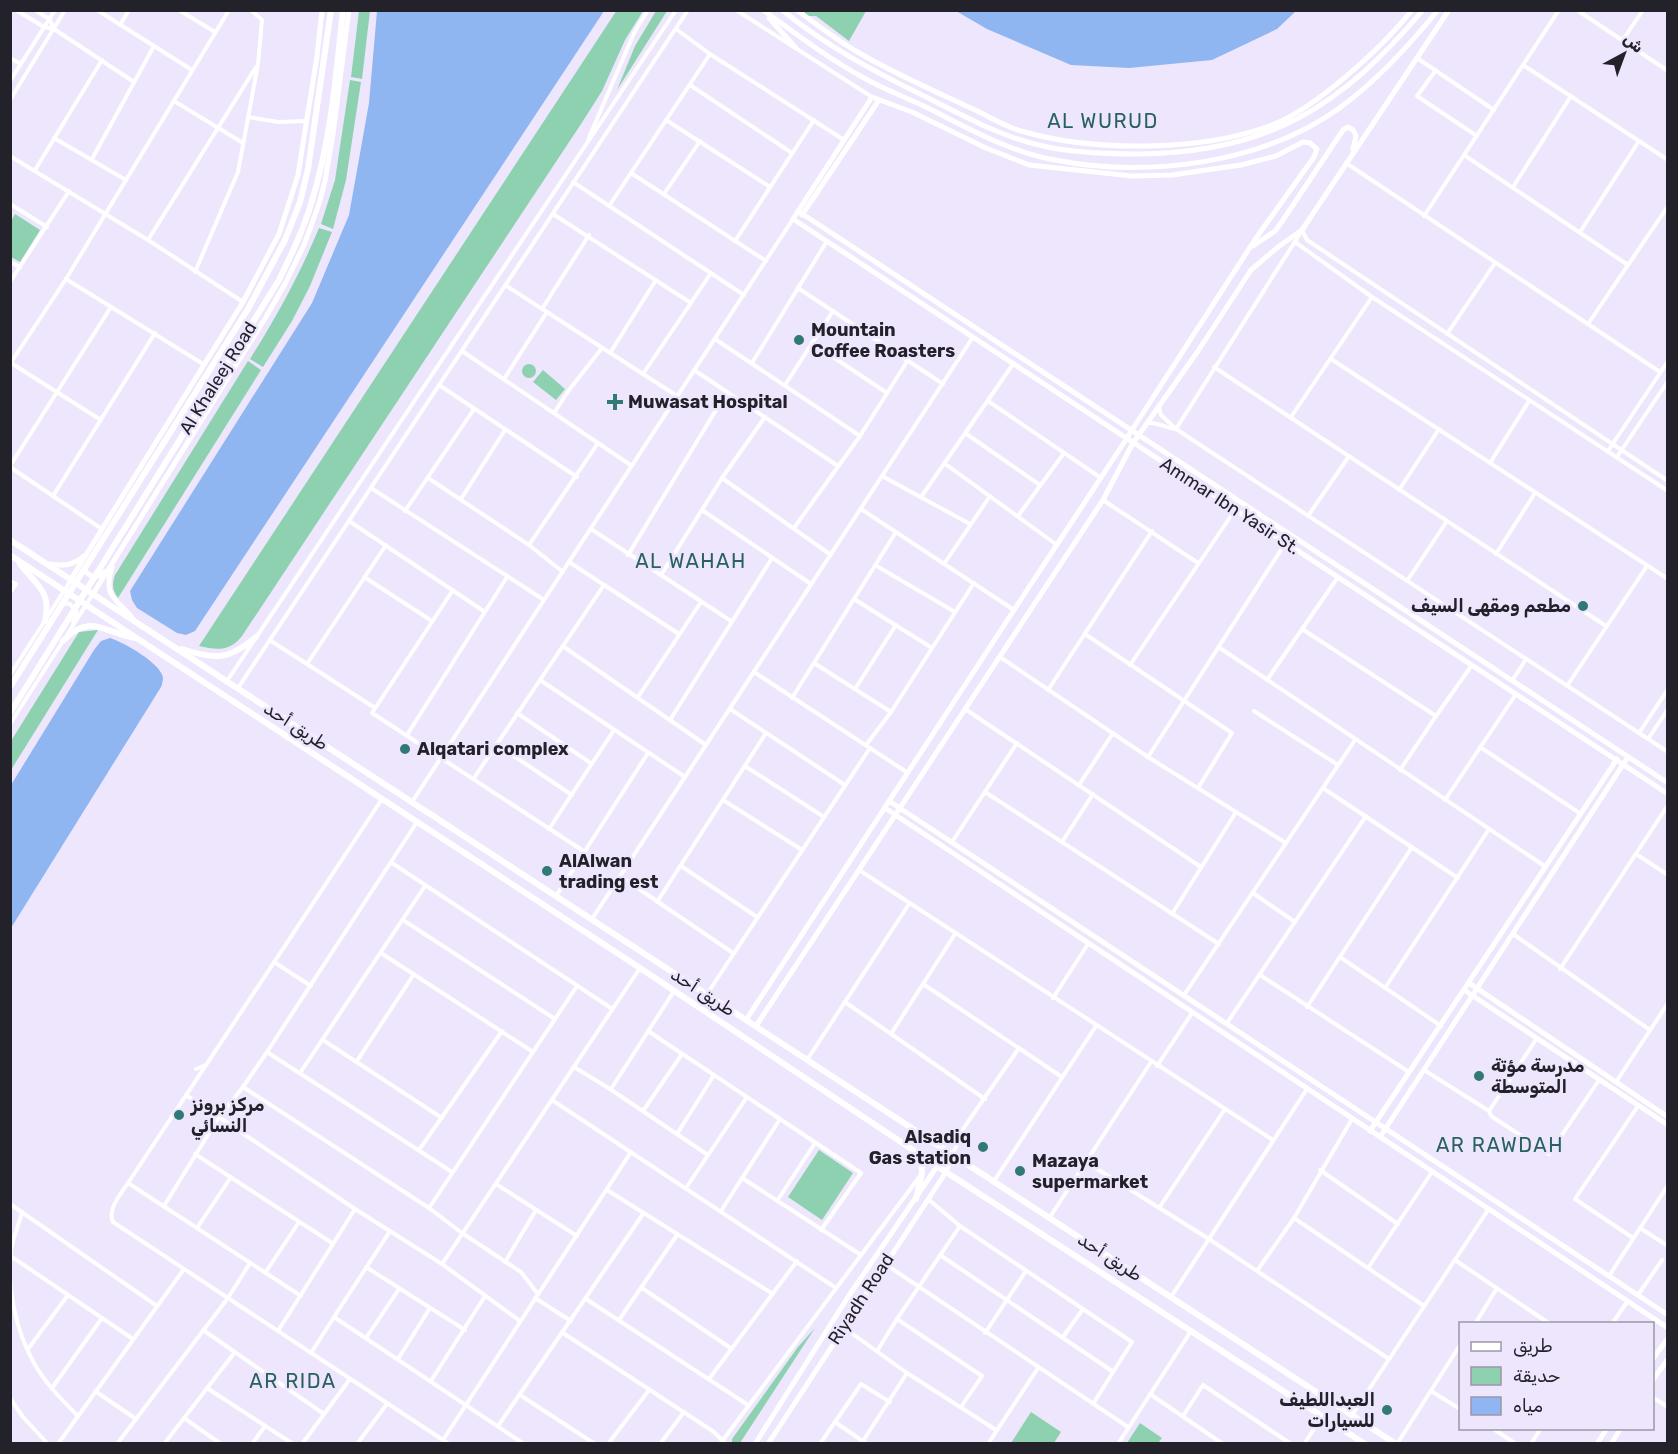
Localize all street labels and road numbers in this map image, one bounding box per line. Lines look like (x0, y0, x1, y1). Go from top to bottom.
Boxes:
street label: Al Khaleej Road (175, 318, 261, 438)
street label: Ammar Ibn Yasir St. (1156, 453, 1304, 559)
street label: طريق أحد (260, 697, 332, 755)
street label: طريق أحد (667, 963, 739, 1021)
street label: طريق أحد (1074, 1228, 1146, 1286)
street label: Riyadh Road (823, 1249, 899, 1349)

